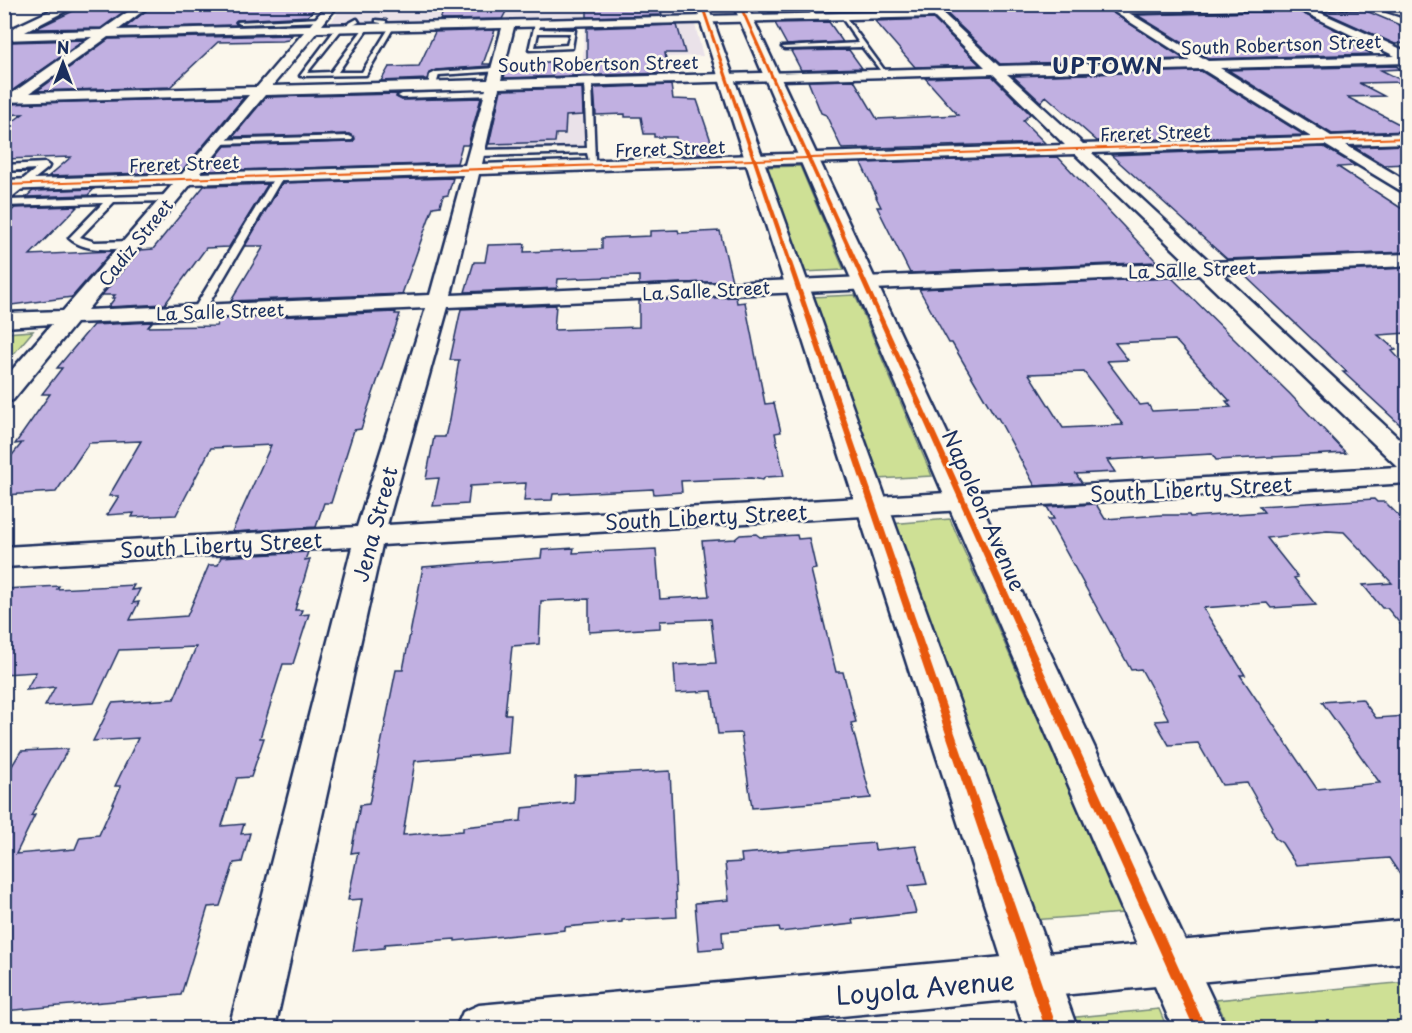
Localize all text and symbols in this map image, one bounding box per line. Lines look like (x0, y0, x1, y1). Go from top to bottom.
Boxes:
street label: South Robertson Street (1180, 27, 1382, 61)
north arrow (33, 33, 93, 93)
text: N (57, 35, 69, 59)
street label: South Robertson Street (497, 48, 699, 78)
district label: UPTOWN (1052, 48, 1164, 81)
street label: Freret Street (1099, 117, 1211, 147)
street label: Freret Street (614, 133, 726, 163)
street label: Freret Street (128, 148, 240, 178)
street label: Cadiz Street (91, 192, 179, 292)
street label: La Salle Street (1128, 253, 1256, 285)
street label: La Salle Street (641, 273, 771, 307)
street label: La Salle Street (156, 295, 284, 327)
street label: Napoleon Avenue (935, 424, 1035, 596)
street label: Jena Street (343, 463, 405, 585)
street label: South Liberty Street (1089, 467, 1293, 509)
street label: South Liberty Street (604, 495, 808, 537)
street label: South Liberty Street (119, 523, 323, 565)
street label: Loyola Avenue (834, 960, 1016, 1014)

